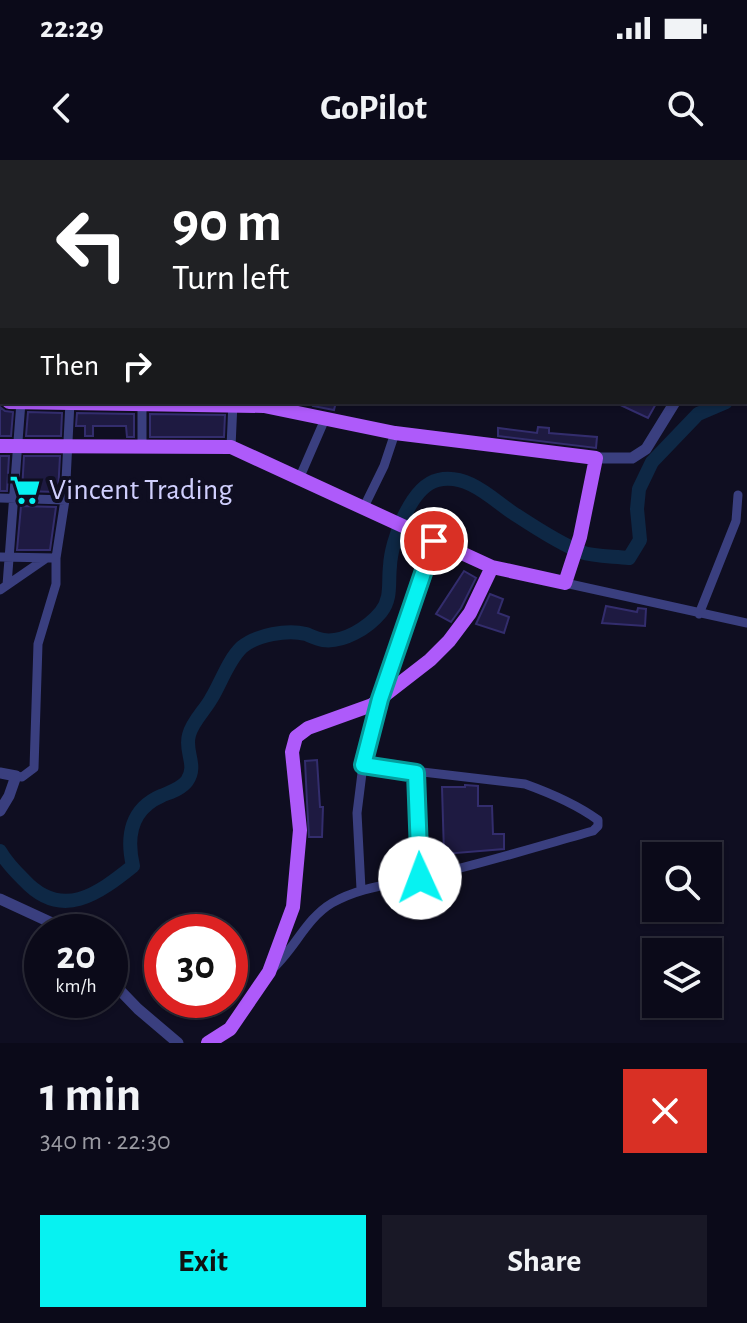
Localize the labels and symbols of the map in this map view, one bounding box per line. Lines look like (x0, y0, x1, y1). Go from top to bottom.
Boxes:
supermarket icon: Vincent Trading (8, 473, 42, 507)
place label: Vincent Trading (49, 475, 233, 505)
pin (400, 507, 468, 575)
position arrow (378, 836, 462, 920)
speed limit sign: 30 (144, 914, 248, 1018)

